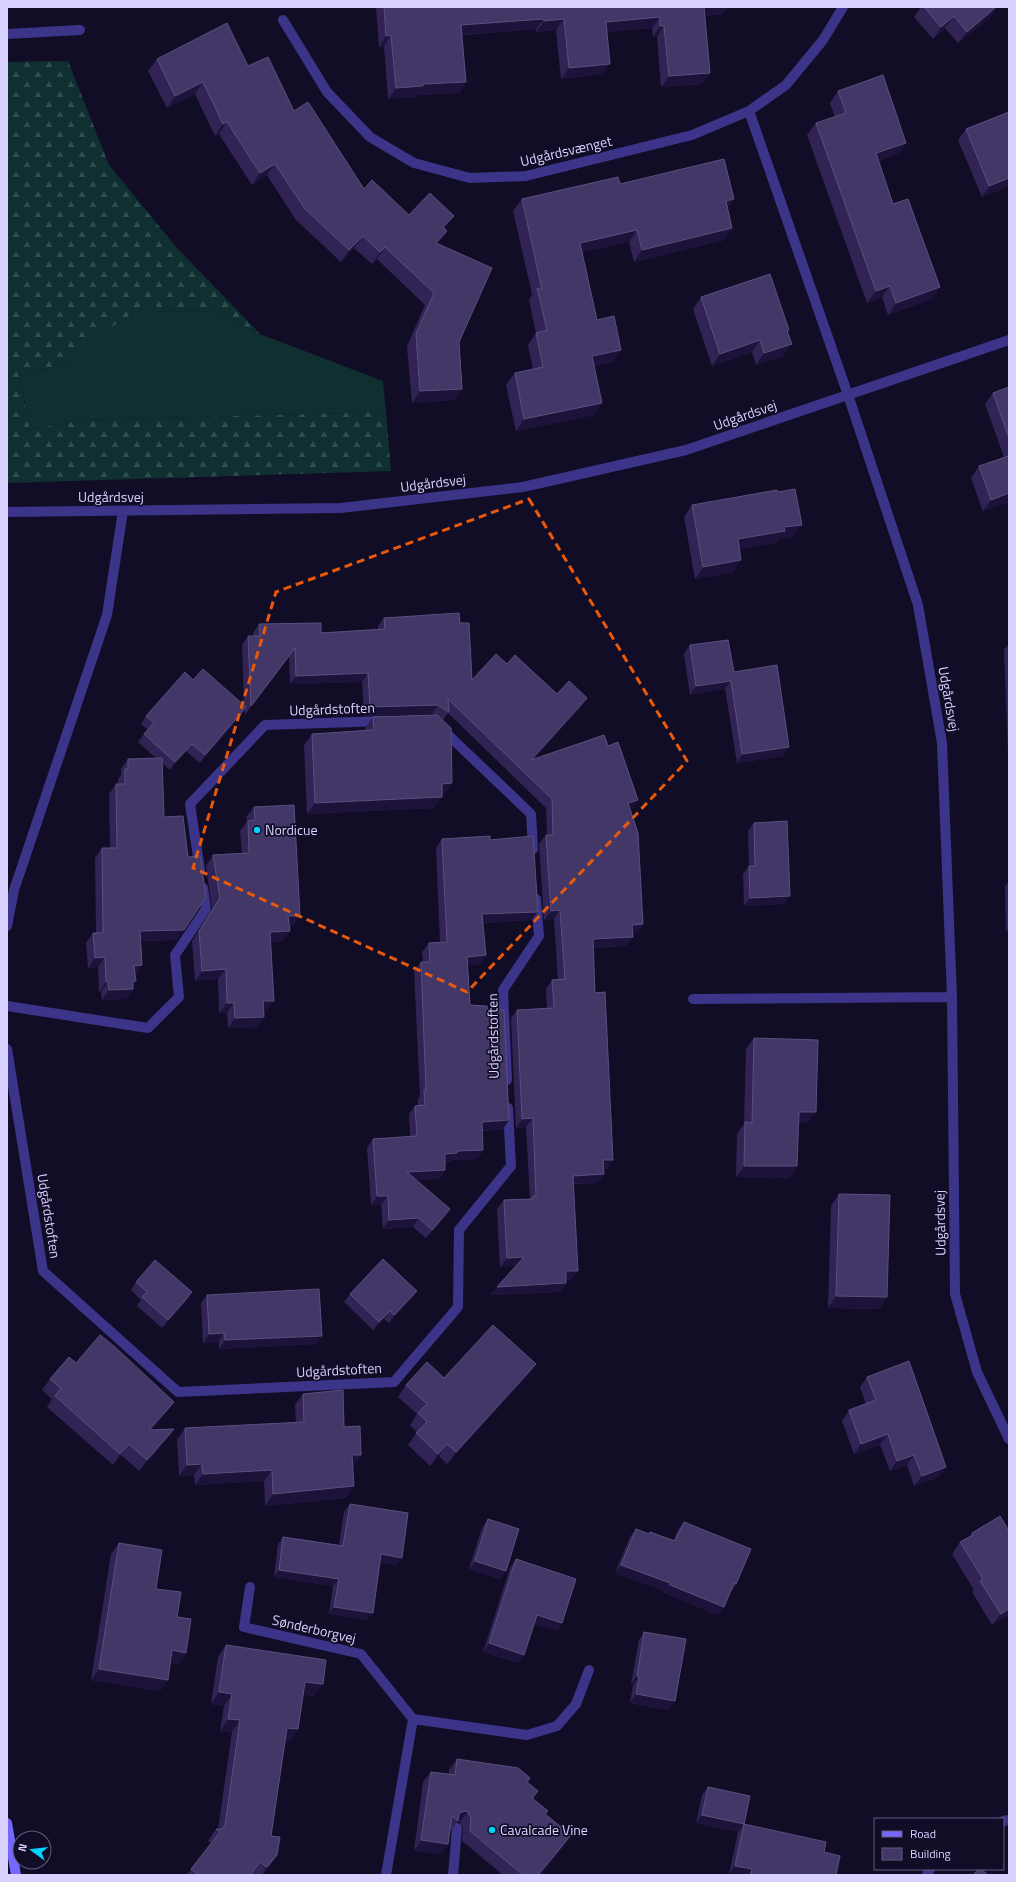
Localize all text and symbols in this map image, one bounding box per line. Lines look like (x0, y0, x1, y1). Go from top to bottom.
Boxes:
street label: Udgårdsvænget (518, 130, 614, 171)
street label: Udgårdsvej (710, 394, 779, 435)
street label: Udgårdsvej (399, 468, 467, 497)
street label: Udgårdsvej (78, 486, 144, 507)
street label: Udgårdsvej (933, 665, 966, 733)
street label: Udgårdstoften (289, 697, 375, 720)
place label: Nordicue (265, 819, 318, 840)
marker: Nordicue (252, 825, 262, 835)
street label: Udgårdstoften (481, 993, 504, 1079)
street label: Udgårdstoften (32, 1172, 67, 1260)
street label: Udgårdsvej (928, 1190, 951, 1256)
street label: Udgårdstoften (296, 1357, 382, 1382)
street label: Sønderborgvej (270, 1609, 358, 1648)
legend (874, 1818, 1004, 1870)
place label: Cavalcade Vine (500, 1819, 588, 1840)
text: Road (910, 1824, 936, 1843)
marker: Cavalcade Vine (487, 1825, 497, 1835)
north arrow (12, 1830, 52, 1870)
text: N (14, 1842, 31, 1853)
text: Building (910, 1844, 951, 1863)

